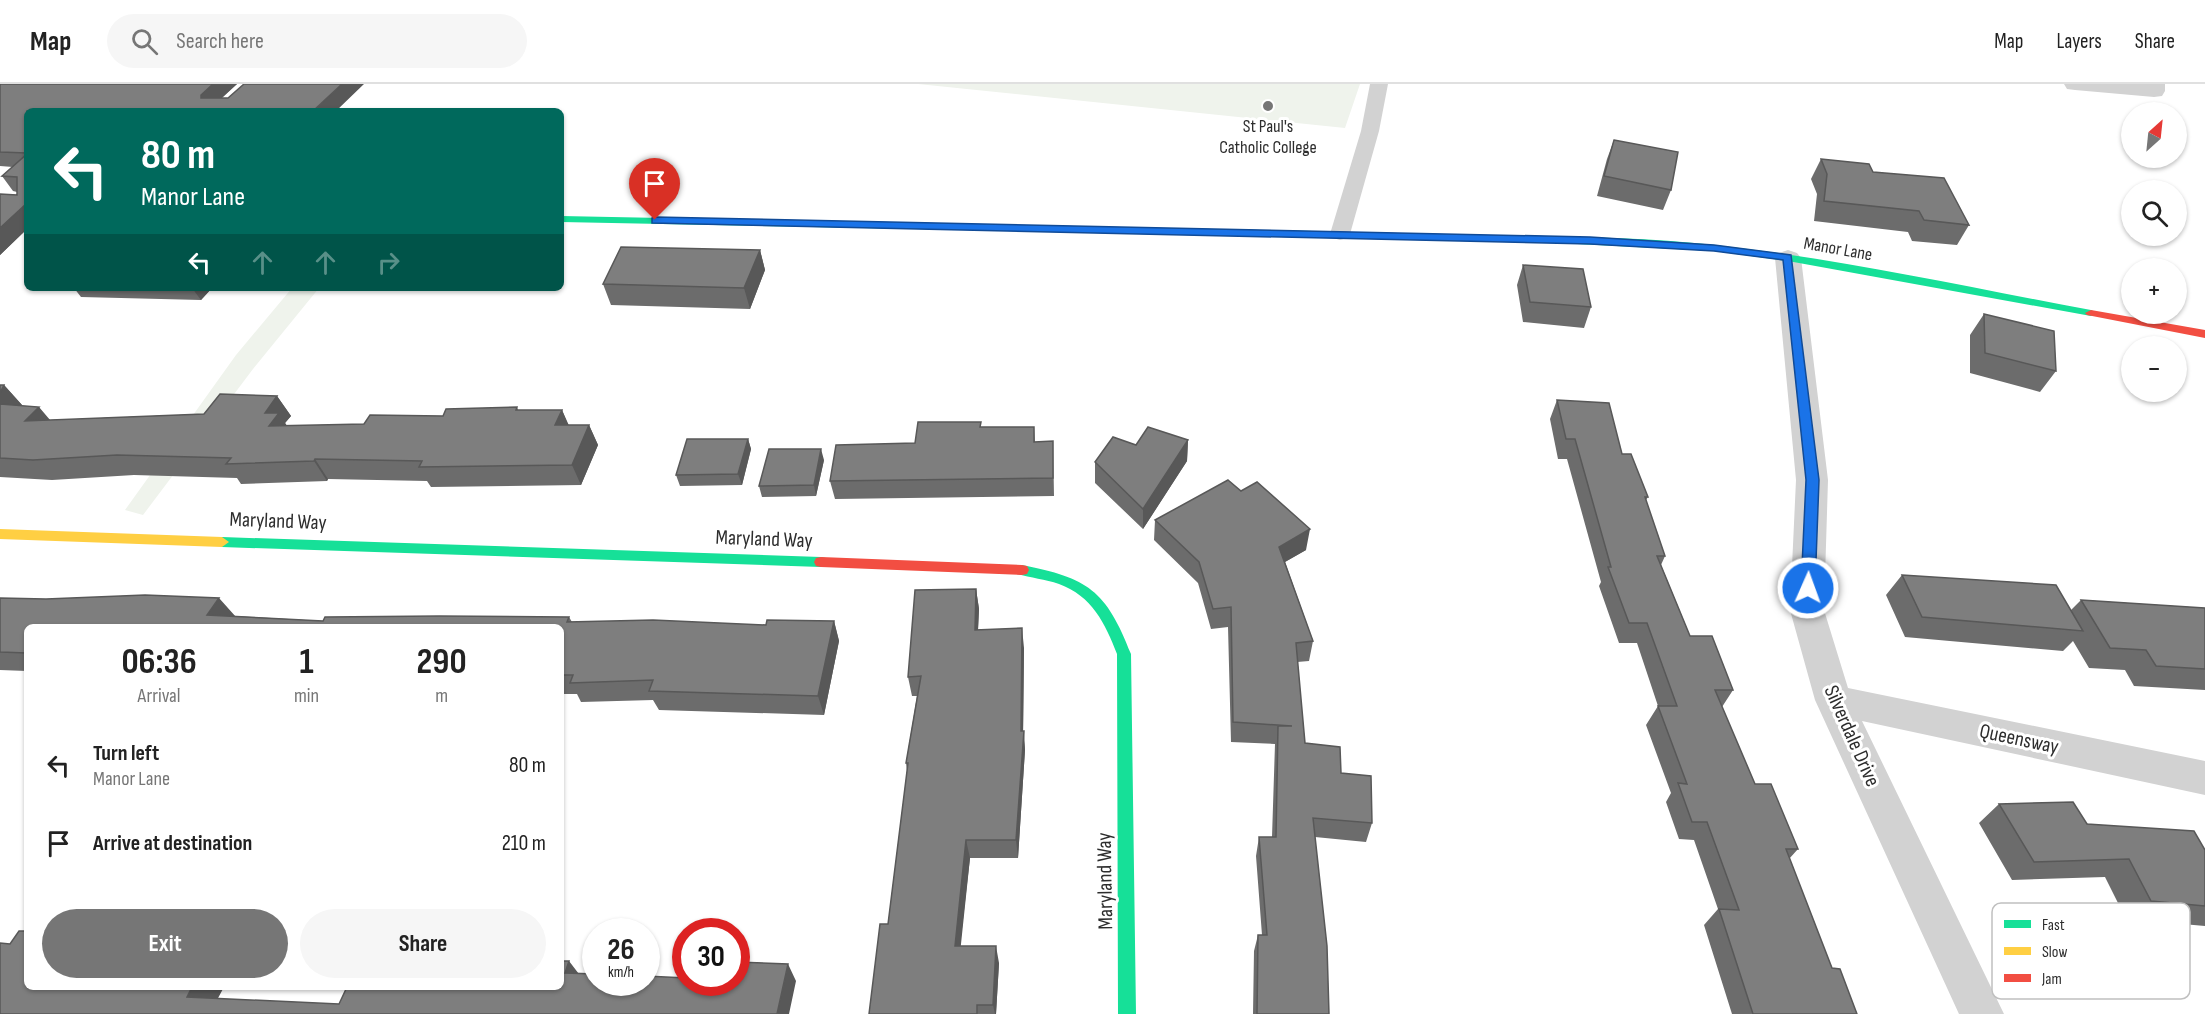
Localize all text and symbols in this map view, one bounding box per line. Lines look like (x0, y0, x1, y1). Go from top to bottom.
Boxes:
search box (107, 14, 527, 68)
text: Map (30, 25, 71, 58)
icon: search (128, 25, 161, 58)
text: Search here (176, 28, 264, 55)
text: Map (1994, 29, 2023, 54)
text: Layers (2056, 29, 2102, 54)
text: Share (2135, 29, 2175, 54)
marker: St Paul's Catholic College (1261, 99, 1275, 113)
north arrow (2121, 102, 2187, 168)
map controls (2121, 102, 2187, 402)
place label: St Paul's Catholic College (1219, 116, 1317, 158)
text: 80 m (141, 130, 215, 181)
icon: left (42, 132, 120, 210)
pin (629, 158, 680, 220)
icon: arrive (638, 167, 671, 200)
button: search (2121, 180, 2187, 246)
text: Manor Lane (141, 181, 245, 213)
street label: Manor Lane (1802, 233, 1874, 265)
icon: left (183, 246, 216, 279)
icon: ahead (246, 246, 279, 279)
icon: ahead (309, 246, 342, 279)
icon: right (372, 246, 405, 279)
button: + (2121, 258, 2187, 324)
button: − (2121, 336, 2187, 402)
street label: Maryland Way (229, 507, 327, 535)
street label: Maryland Way (715, 525, 813, 553)
position arrow (1776, 556, 1840, 620)
text: 06:36 (121, 641, 197, 684)
text: 1 (300, 641, 314, 684)
text: 290 (417, 641, 467, 684)
street label: Silverdale Drive (1819, 682, 1885, 790)
text: Arrival (138, 684, 181, 708)
text: min (294, 684, 319, 708)
text: m (435, 684, 448, 708)
street label: Queensway (1977, 718, 2061, 760)
text: Turn left (93, 740, 159, 767)
icon: left (42, 749, 75, 782)
text: 80 m (509, 752, 546, 779)
text: Manor Lane (93, 767, 170, 791)
icon: arrive (42, 827, 75, 860)
text: Arrive at destination (93, 830, 252, 857)
text: 210 m (502, 830, 546, 857)
street label: Maryland Way (1092, 832, 1118, 930)
legend (1992, 903, 2190, 999)
button: Exit (42, 909, 288, 978)
button: Share (300, 909, 546, 978)
text: Fast (2042, 916, 2065, 935)
speed limit sign: 30 (672, 918, 750, 996)
text: 26 (607, 932, 635, 968)
text: Slow (2042, 943, 2067, 962)
text: km/h (608, 963, 634, 982)
text: Jam (2041, 970, 2062, 989)

